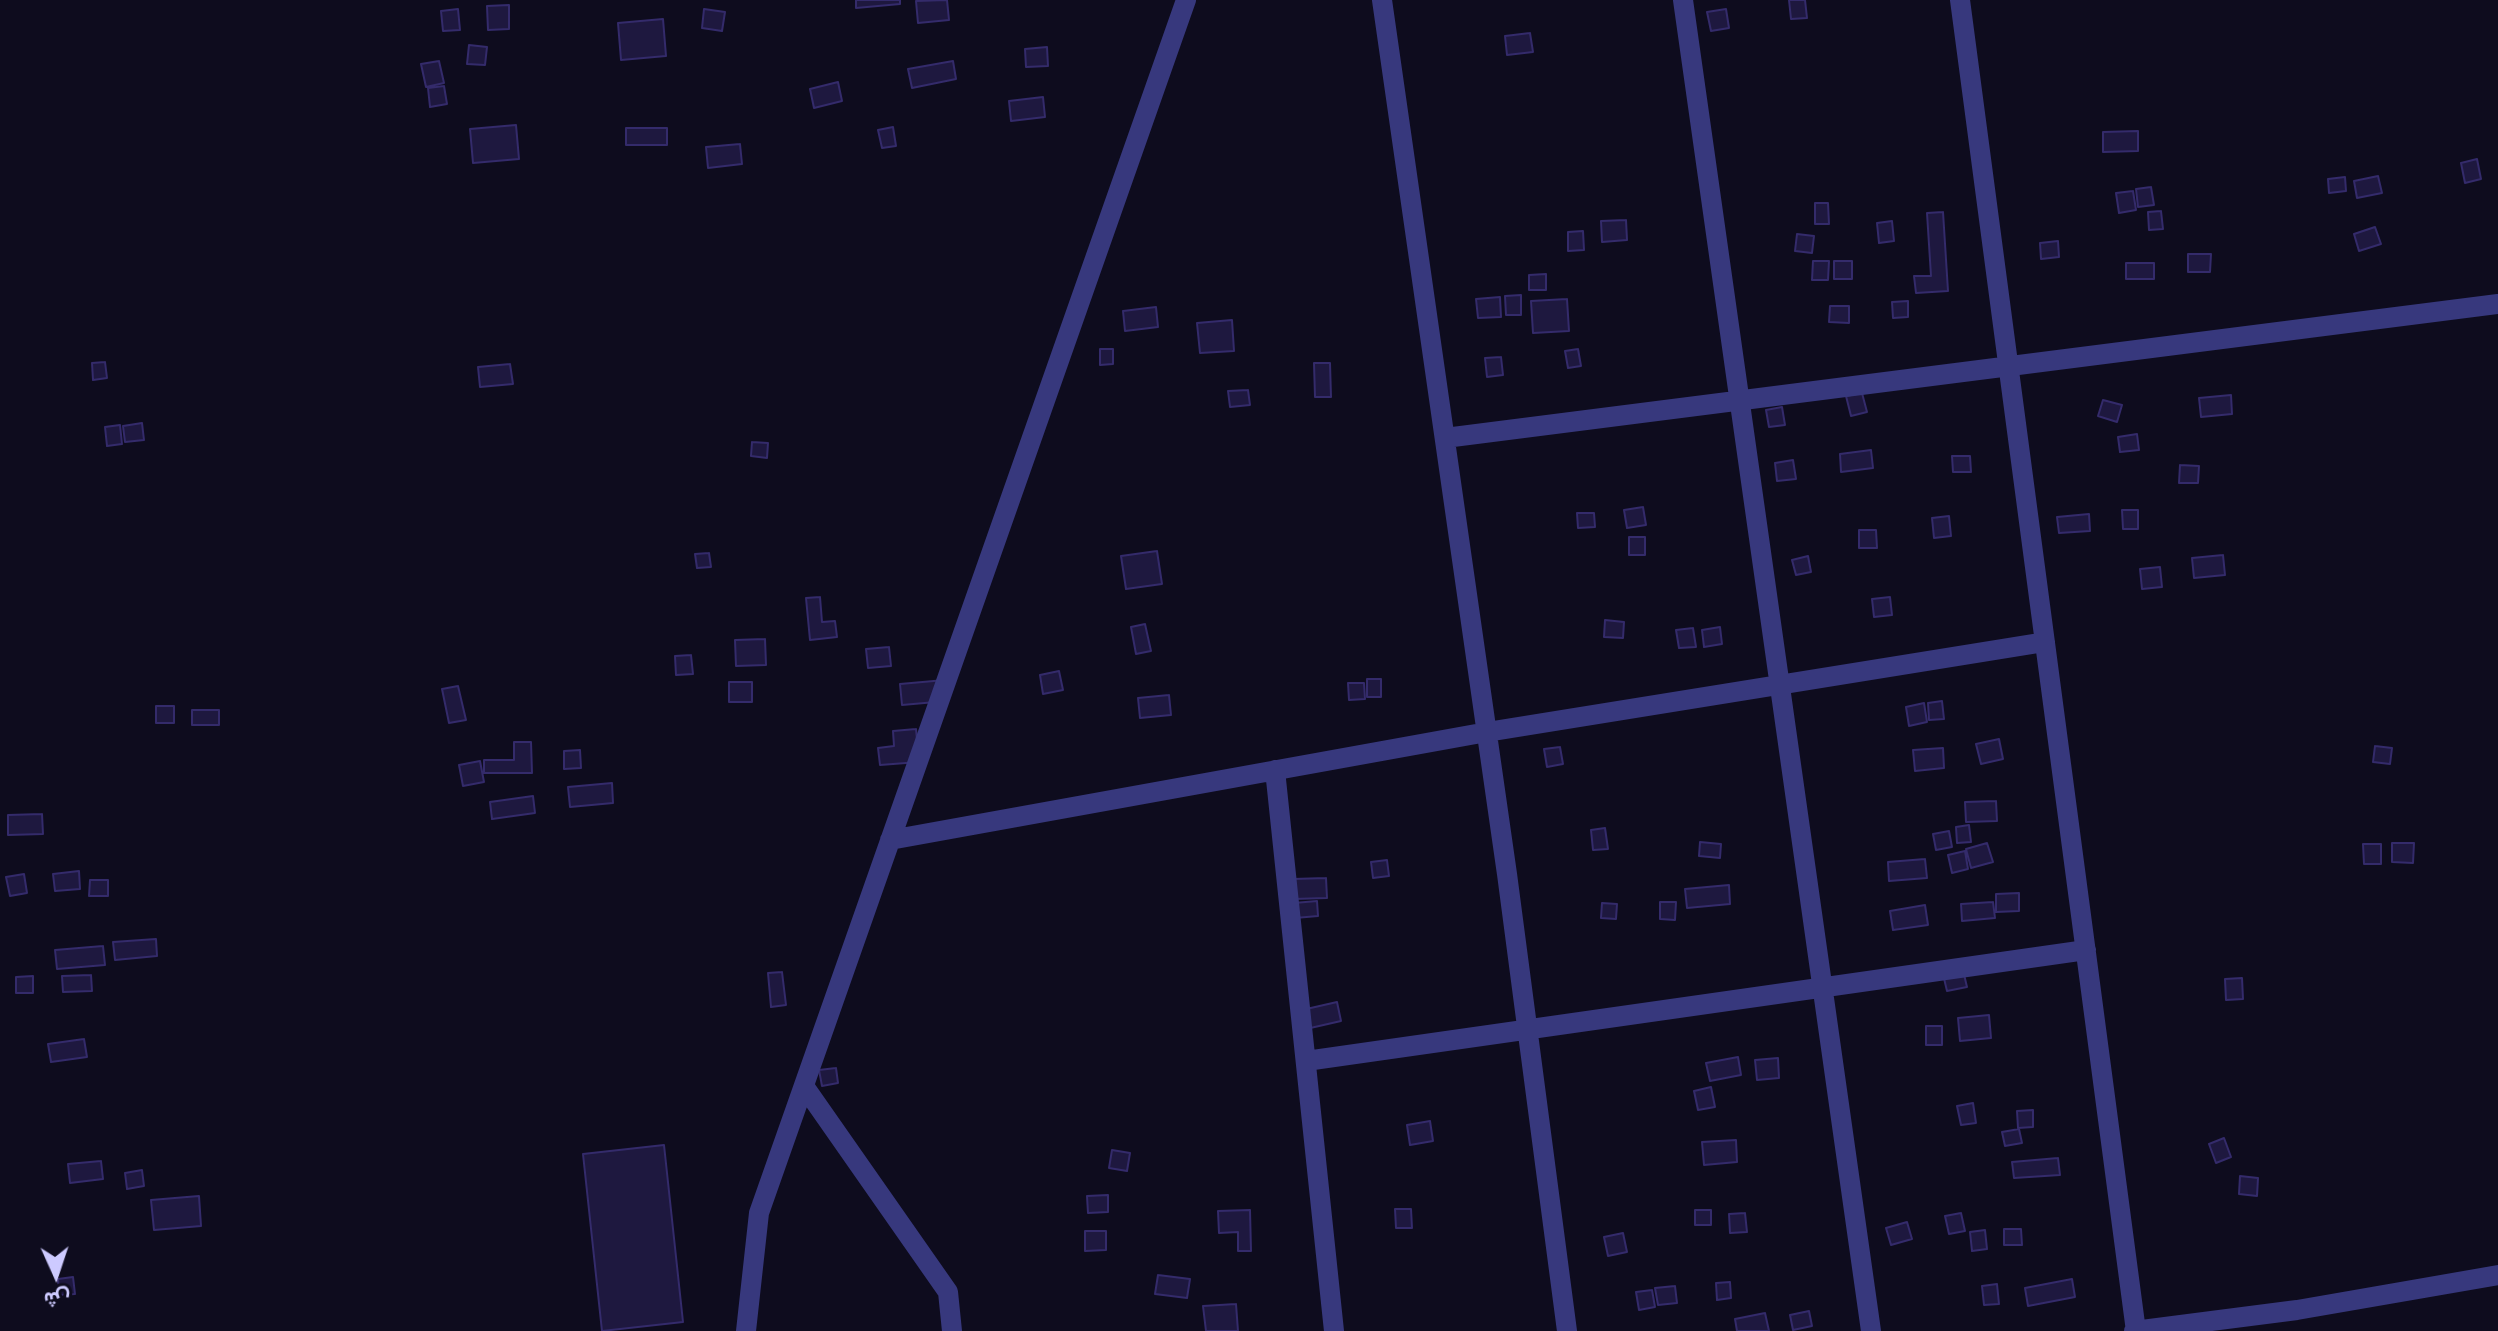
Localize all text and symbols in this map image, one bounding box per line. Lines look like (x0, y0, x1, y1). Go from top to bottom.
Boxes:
north arrow (16, 1235, 96, 1315)
text: ش (43, 1282, 71, 1316)

